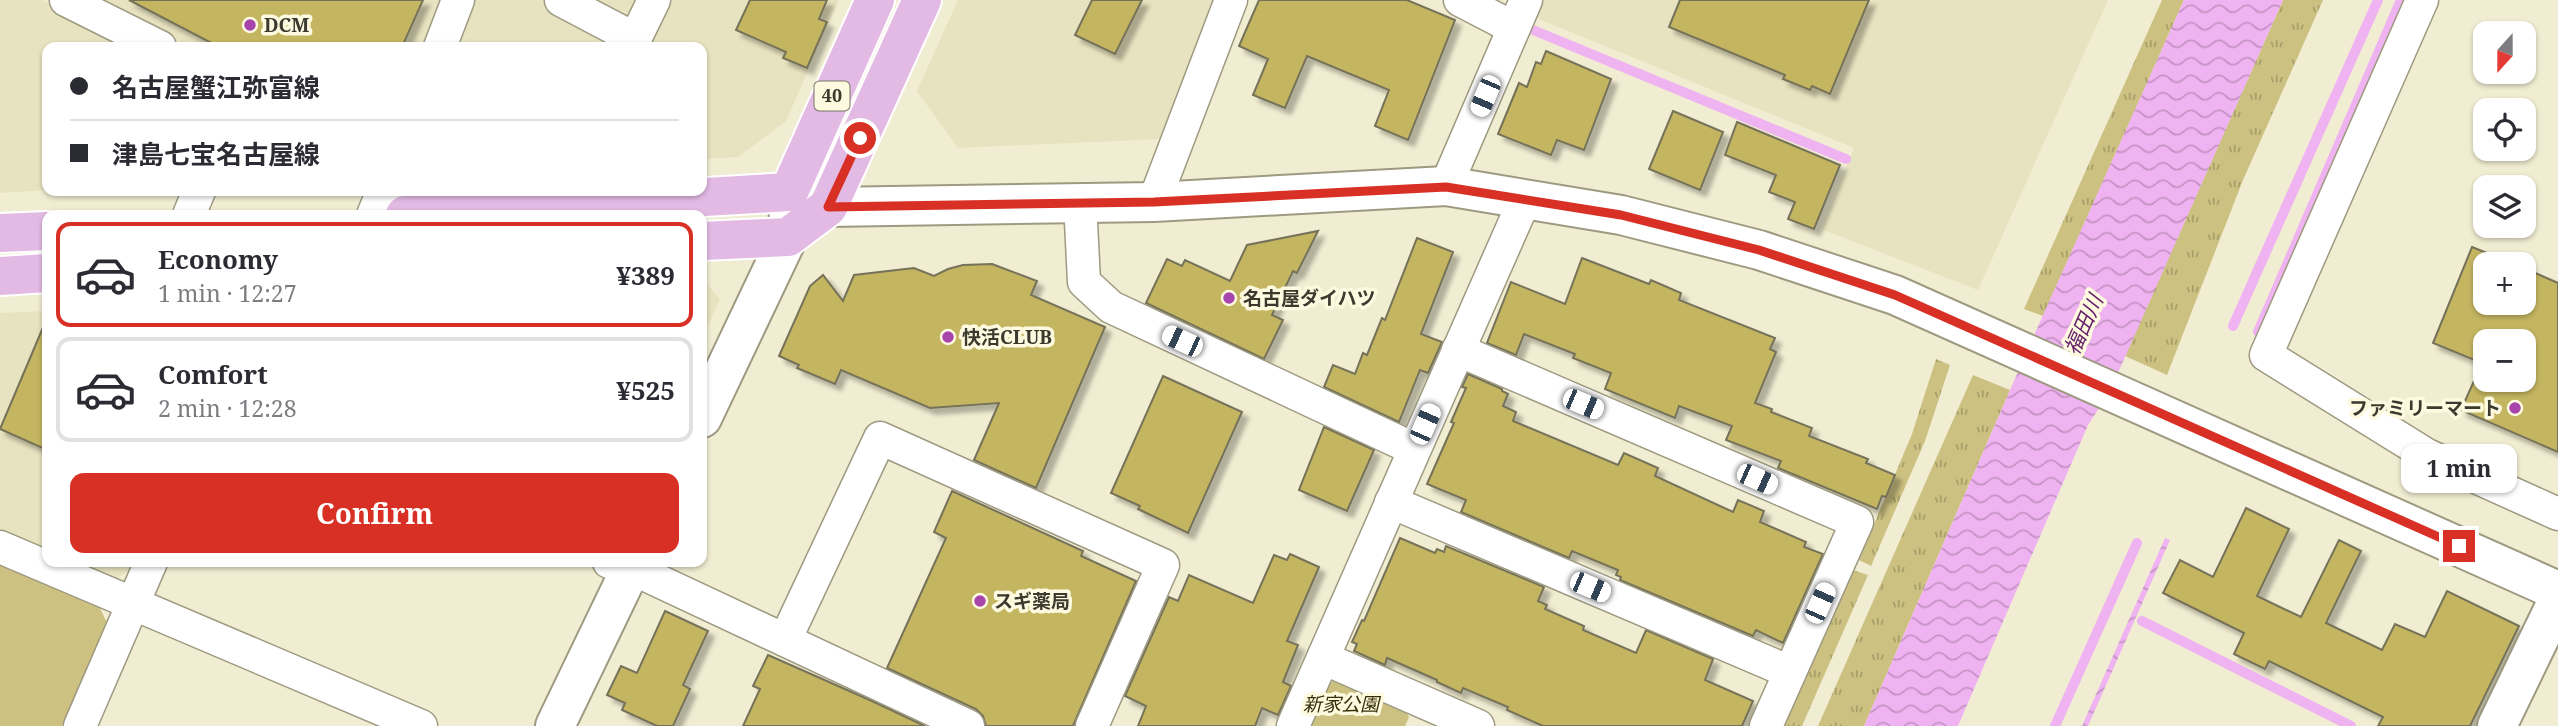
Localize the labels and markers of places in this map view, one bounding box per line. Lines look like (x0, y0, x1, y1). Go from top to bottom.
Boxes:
place label: DCM (264, 12, 309, 38)
marker: DCM (242, 17, 258, 33)
place label: 名古屋ダイハツ (1243, 285, 1376, 311)
marker: 名古屋ダイハツ (1221, 290, 1237, 306)
place label: 快活CLUB (962, 324, 1052, 350)
marker: 快活CLUB (940, 329, 956, 345)
place label: ファミリーマート (2349, 395, 2501, 421)
marker: ファミリーマート (2507, 400, 2523, 416)
place label: スギ薬局 (994, 588, 1070, 614)
marker: スギ薬局 (972, 593, 988, 609)

